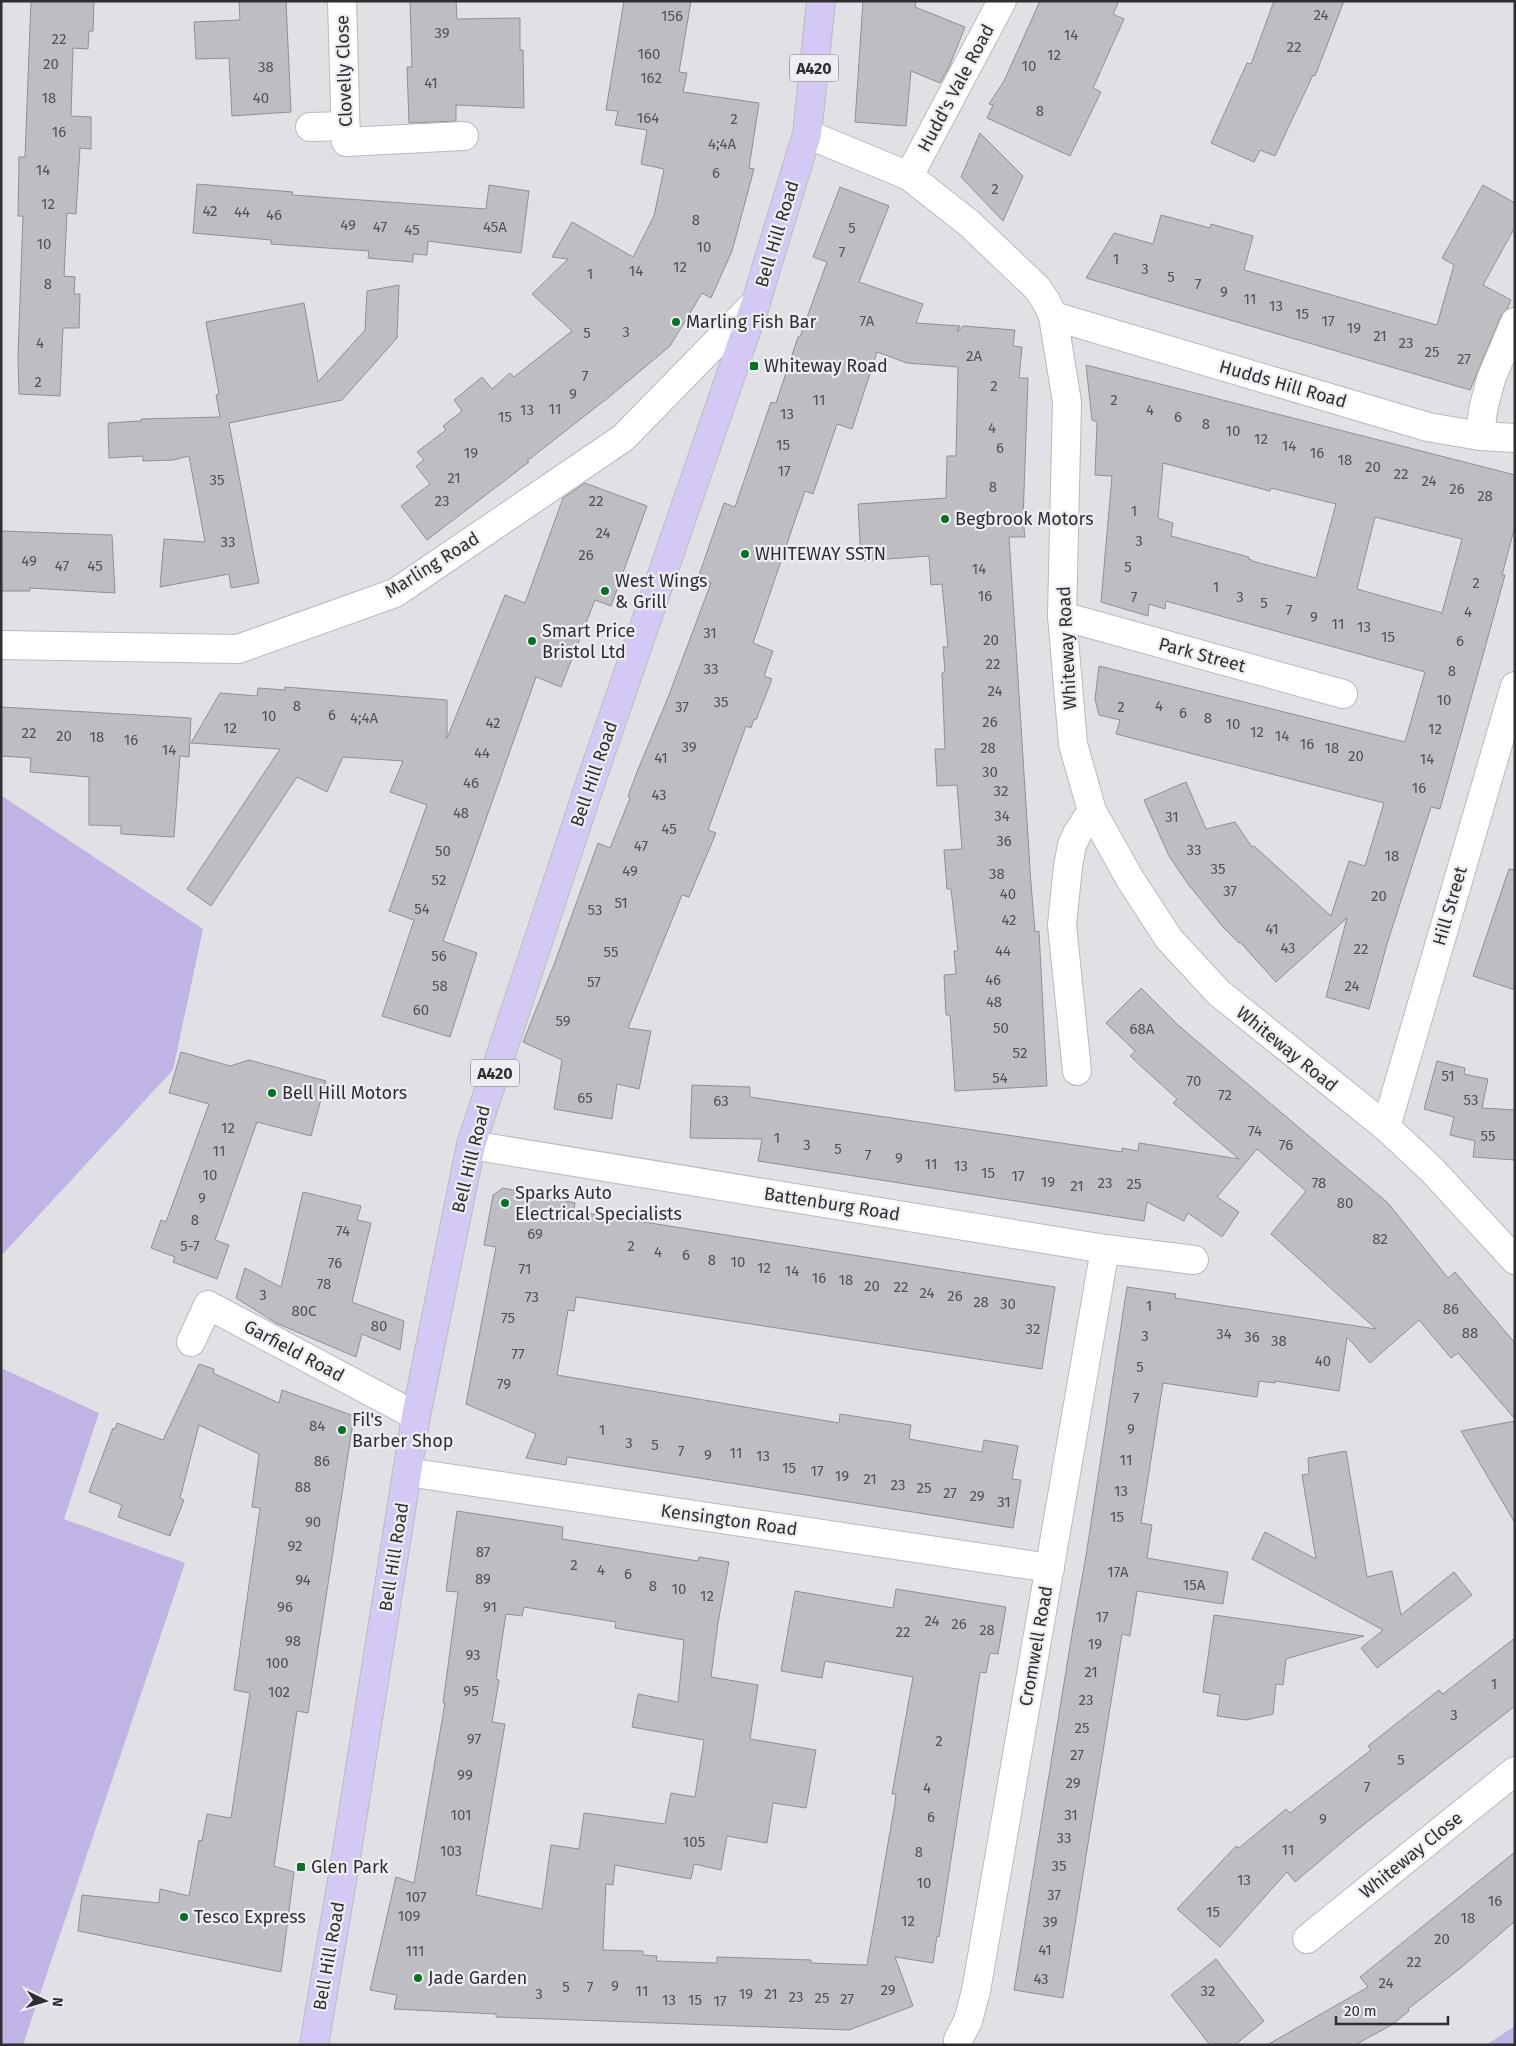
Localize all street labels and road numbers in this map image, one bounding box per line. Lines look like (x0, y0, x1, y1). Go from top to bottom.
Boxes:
street label: Clovelly Close (331, 15, 357, 127)
street label: Hudd's Vale Road (913, 20, 999, 156)
road number: A420 (790, 54, 838, 82)
street label: Bell Hill Road (750, 178, 804, 290)
street label: Hudds Hill Road (1217, 355, 1349, 413)
street label: Marling Road (381, 527, 483, 603)
street label: Whiteway Road (1053, 586, 1081, 710)
street label: Park Street (1156, 633, 1248, 677)
street label: Bell Hill Road (566, 718, 622, 830)
street label: Hill Street (1428, 863, 1472, 948)
street label: Whiteway Road (1232, 1001, 1342, 1097)
road number: A420 (471, 1060, 519, 1086)
street label: Bell Hill Road (447, 1103, 495, 1215)
street label: Battenburg Road (762, 1182, 902, 1226)
street label: Garfield Road (240, 1315, 348, 1387)
street label: Kensington Road (659, 1500, 799, 1540)
street label: Bell Hill Road (375, 1501, 413, 1613)
street label: Cromwell Road (1015, 1584, 1057, 1708)
street label: Whiteway Close (1355, 1807, 1467, 1903)
street label: Bell Hill Road (309, 1900, 349, 2012)

